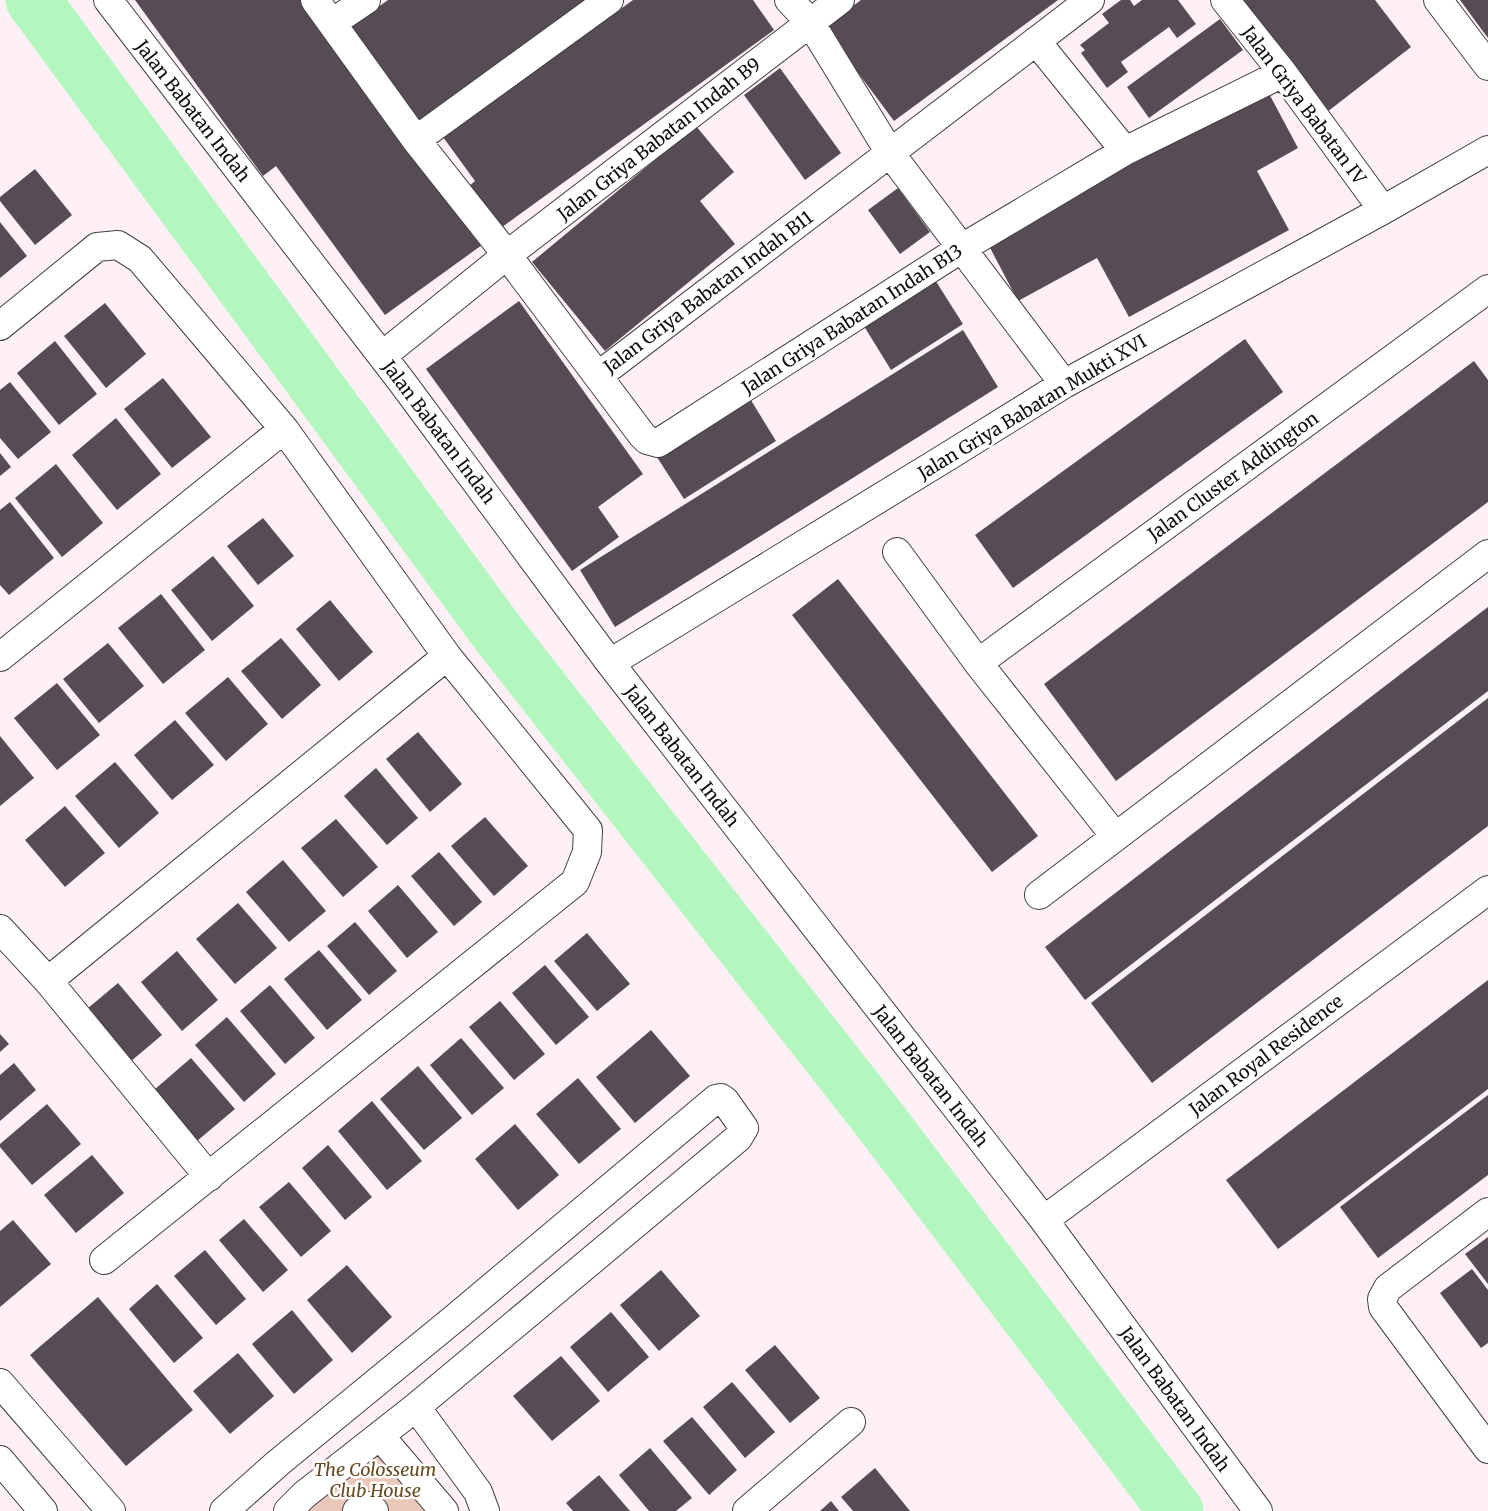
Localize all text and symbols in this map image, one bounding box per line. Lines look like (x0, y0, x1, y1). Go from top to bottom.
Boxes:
street label: Jalan Griya Babatan IV (1236, 20, 1372, 190)
street label: Jalan Babatan Indah (130, 35, 256, 187)
street label: Jalan Griya Babatan Indah B9 (552, 52, 765, 226)
street label: Jalan Griya Babatan Indah B11 (598, 206, 817, 379)
street label: Jalan Griya Babatan Indah B13 (737, 239, 967, 400)
street label: Jalan Griya Babatan Mukti XVI (913, 329, 1151, 485)
street label: Jalan Babatan Indah (377, 355, 501, 508)
street label: Jalan Cluster Addington (1142, 406, 1323, 546)
street label: Jalan Babatan Indah (619, 680, 745, 832)
street label: Jalan Royal Residence (1184, 990, 1348, 1121)
street label: Jalan Babatan Indah (868, 1000, 994, 1152)
street label: Jalan Babatan Indah (1114, 1321, 1235, 1476)
park label: The Colosseum Club House (314, 1458, 436, 1502)

